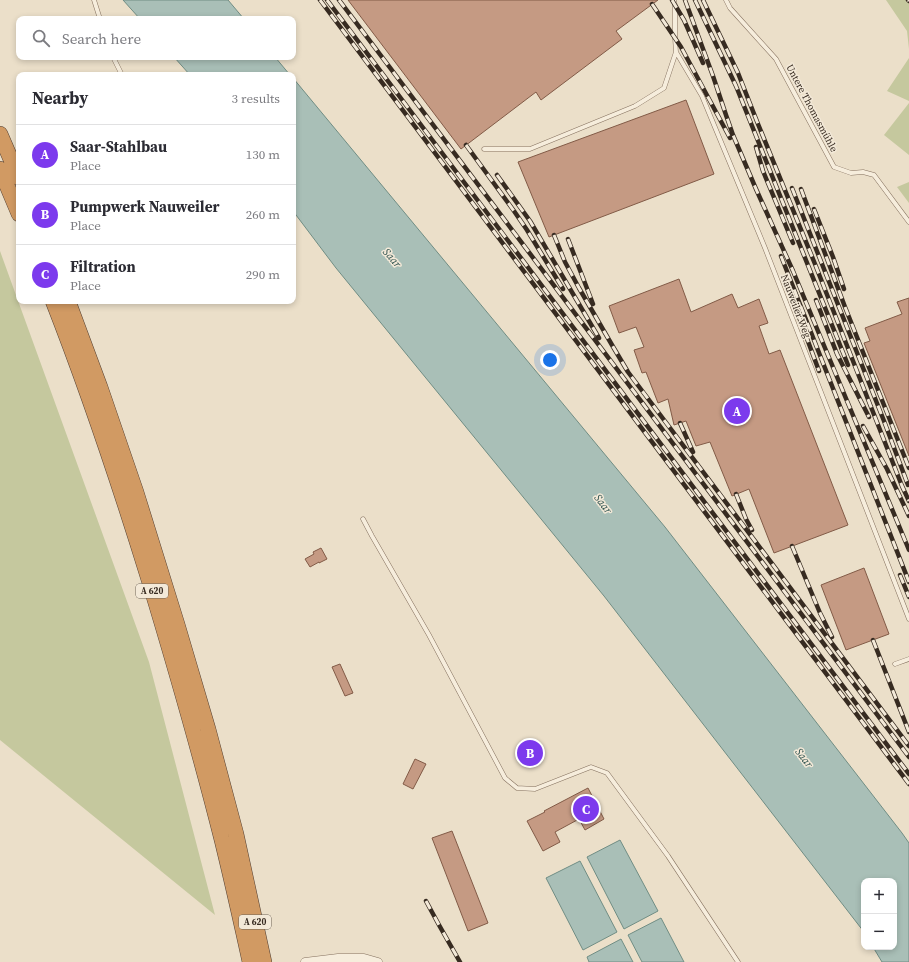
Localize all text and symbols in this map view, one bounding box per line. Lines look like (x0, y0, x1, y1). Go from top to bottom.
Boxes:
search box (16, 16, 296, 60)
icon: search (30, 27, 52, 49)
text: Search here (62, 28, 141, 49)
street label: Untere Thomasmühle (783, 62, 841, 154)
text: Nearby (32, 86, 88, 110)
text: 3 results (232, 90, 280, 107)
text: Saar-Stahlbau (70, 136, 167, 157)
text: A (41, 146, 49, 163)
text: 130 m (246, 146, 280, 163)
text: Place (70, 157, 101, 174)
text: Pumpwerk Nauweiler (70, 196, 219, 217)
text: B (41, 206, 49, 223)
text: 260 m (246, 206, 280, 223)
text: Place (70, 217, 101, 234)
water label: Saar (379, 245, 405, 271)
text: Filtration (70, 256, 136, 277)
text: C (41, 266, 49, 283)
text: 290 m (246, 266, 280, 283)
street label: Nauweiler Weg (778, 272, 814, 340)
text: Place (70, 277, 101, 294)
your location (540, 350, 560, 370)
pin: A (724, 396, 750, 426)
water label: Saar (591, 491, 616, 517)
road number: A 620 (136, 584, 168, 598)
pin: B (517, 738, 543, 768)
water label: Saar (792, 745, 817, 771)
pin: C (573, 794, 599, 824)
map controls (861, 878, 897, 950)
button: + (861, 878, 897, 914)
button: − (861, 914, 897, 950)
road number: A 620 (239, 915, 271, 929)

